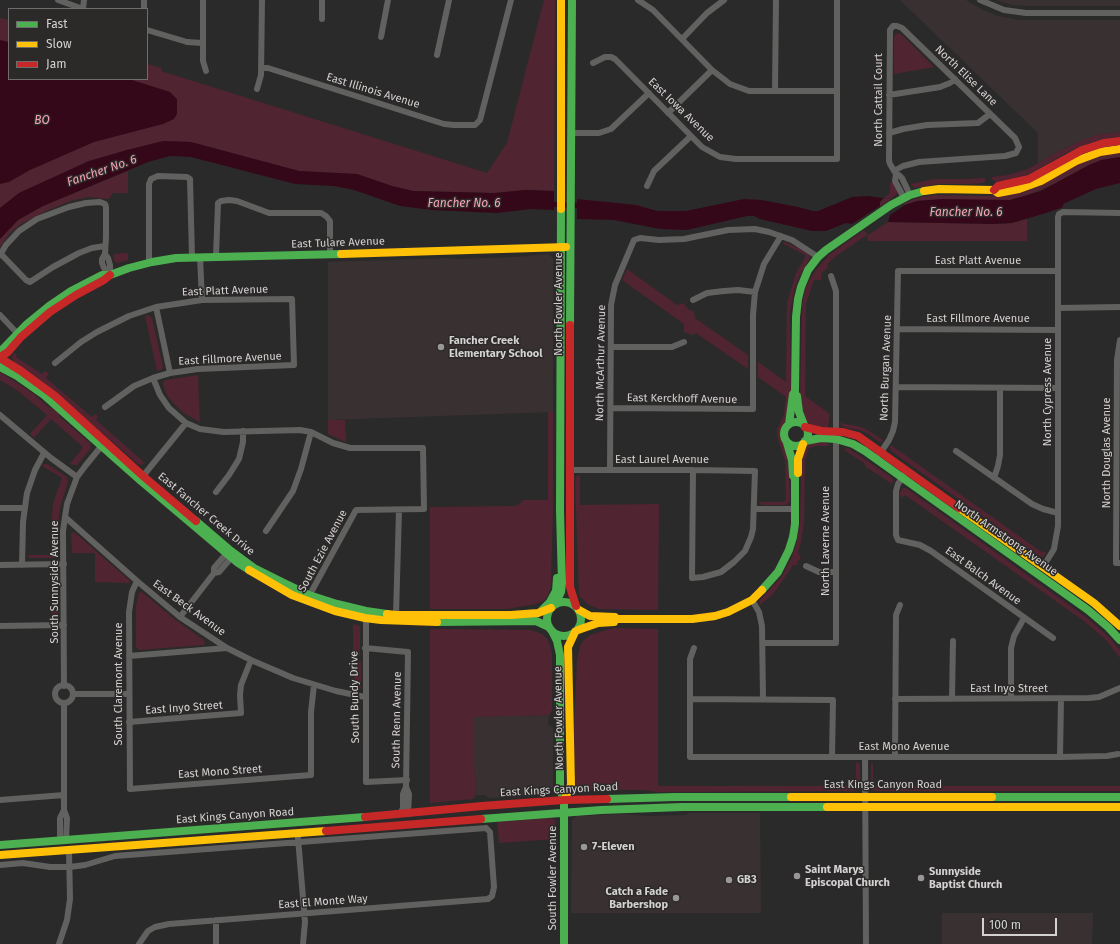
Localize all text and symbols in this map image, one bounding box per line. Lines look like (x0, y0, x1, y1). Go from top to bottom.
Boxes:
legend (8, 8, 148, 80)
text: Fast (46, 17, 68, 31)
text: Slow (46, 37, 72, 51)
street label: North Elise Lane (932, 43, 1000, 109)
street label: North Cattail Court (872, 53, 886, 147)
text: Jam (46, 57, 66, 71)
street label: East Illinois Avenue (325, 71, 421, 111)
street label: East Iowa Avenue (645, 75, 717, 145)
water label: BO (34, 114, 50, 128)
water label: Fancher No. 6 (65, 152, 139, 190)
water label: Fancher No. 6 (428, 197, 500, 211)
water label: Fancher No. 6 (930, 206, 1002, 220)
street label: East Tulare Avenue (291, 235, 385, 251)
street label: North Fowler Avenue (552, 252, 566, 356)
street label: East Platt Avenue (935, 254, 1021, 268)
street label: East Platt Avenue (182, 283, 268, 299)
street label: North McArthur Avenue (593, 305, 609, 421)
street label: East Fillmore Avenue (926, 312, 1030, 326)
street label: North Burgan Avenue (878, 315, 894, 421)
place label: Fancher Creek Elementary School (449, 334, 543, 360)
street label: North Cypress Avenue (1041, 338, 1055, 446)
marker: Fancher Creek Elementary School (436, 342, 446, 352)
street label: East Fillmore Avenue (178, 350, 282, 368)
street label: East Kerckhoff Avenue (627, 391, 737, 407)
street label: North Douglas Avenue (1100, 398, 1114, 508)
street label: East Laurel Avenue (615, 453, 709, 467)
street label: East Fancher Creek Drive (155, 470, 257, 558)
street label: North Laverne Avenue (819, 486, 833, 596)
street label: North Armstrong Avenue (952, 497, 1060, 579)
street label: South Ezie Avenue (296, 508, 350, 594)
street label: South Sunnyside Avenue (48, 521, 62, 643)
street label: East Balch Avenue (943, 544, 1023, 608)
street label: East Beck Avenue (150, 577, 228, 639)
street label: South Claremont Avenue (112, 623, 126, 745)
street label: South Bundy Drive (348, 651, 362, 743)
street label: North Fowler Avenue (551, 666, 567, 770)
street label: South Renn Avenue (390, 671, 404, 769)
street label: East Inyo Street (970, 682, 1048, 696)
street label: East Inyo Street (145, 699, 223, 717)
street label: East Mono Avenue (859, 740, 949, 754)
street label: East Mono Street (178, 762, 262, 782)
street label: East Kings Canyon Road (824, 778, 942, 792)
street label: East Kings Canyon Road (500, 780, 618, 800)
street label: East Kings Canyon Road (176, 805, 294, 827)
street label: South Fowler Avenue (546, 826, 560, 930)
place label: 7-Eleven (592, 840, 634, 854)
marker: 7-Eleven (579, 842, 589, 852)
place label: Saint Marys Episcopal Church (805, 863, 890, 889)
place label: Sunnyside Baptist Church (929, 865, 1002, 891)
marker: Saint Marys Episcopal Church (792, 871, 802, 881)
place label: GB3 (737, 873, 757, 887)
marker: Sunnyside Baptist Church (916, 873, 926, 883)
marker: GB3 (724, 875, 734, 885)
place label: Catch a Fade Barbershop (605, 885, 668, 911)
street label: East El Monte Way (278, 892, 368, 912)
marker: Catch a Fade Barbershop (671, 893, 681, 903)
scale bar (984, 910, 1059, 936)
text: 100 m (989, 918, 1021, 932)

